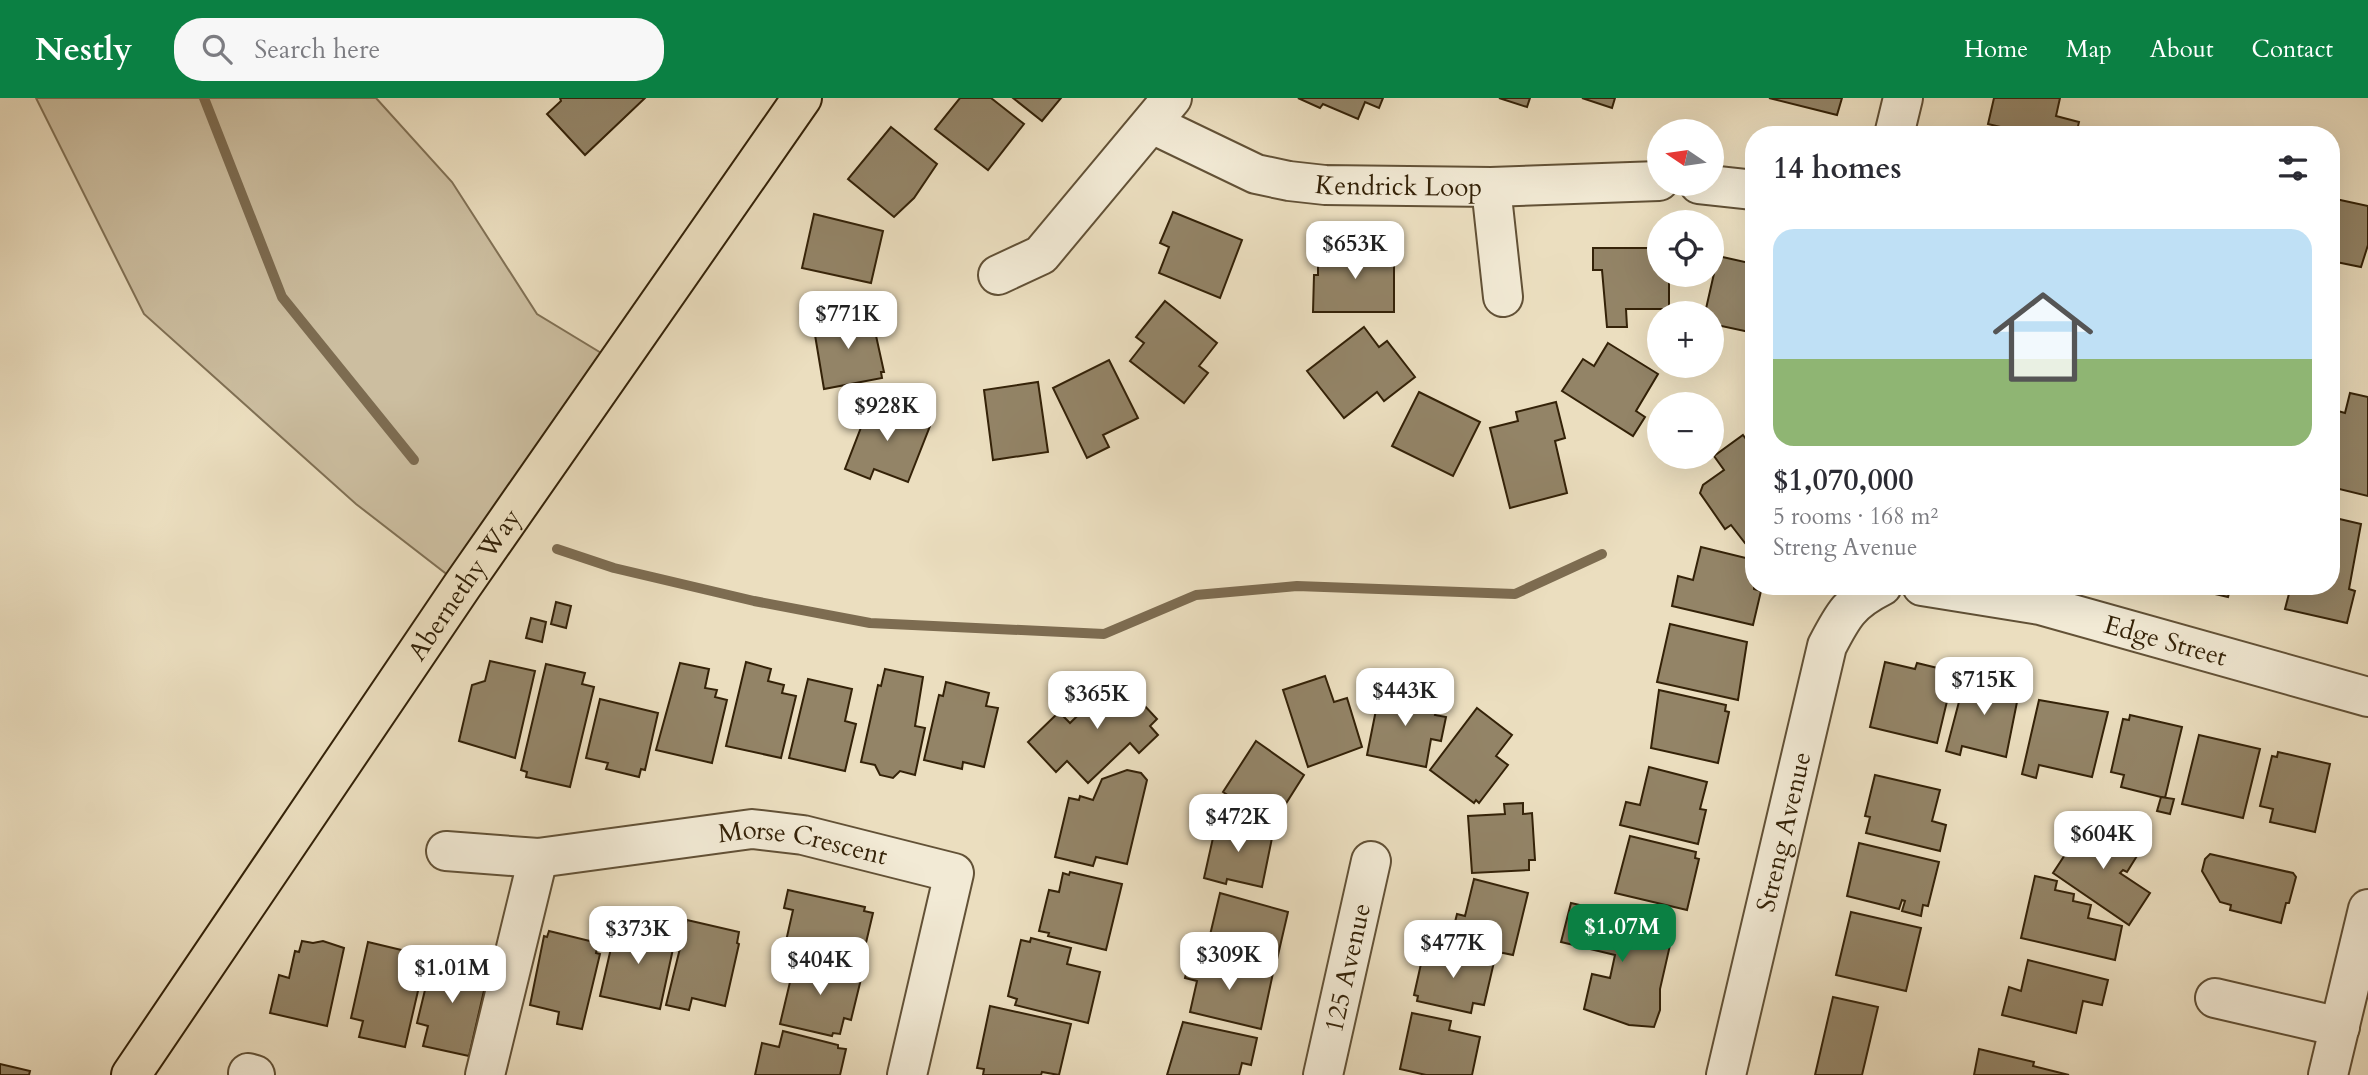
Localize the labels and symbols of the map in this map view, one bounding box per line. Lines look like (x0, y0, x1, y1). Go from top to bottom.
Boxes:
north arrow (1647, 119, 1724, 196)
street label: Kendrick Loop (1313, 167, 1482, 205)
pin: $653K (1306, 222, 1404, 281)
pin: $771K (799, 292, 897, 351)
pin: $928K (838, 384, 936, 443)
street label: Abernethy Way (400, 501, 529, 667)
street label: Edge Street (2100, 607, 2231, 675)
pin: $715K (1935, 658, 2033, 717)
pin: $443K (1356, 668, 1454, 728)
pin: $365K (1048, 672, 1146, 731)
street label: Streng Avenue (1748, 748, 1820, 915)
pin: $472K (1189, 794, 1287, 854)
street label: Morse Crescent (716, 812, 891, 874)
pin: $604K (2054, 812, 2152, 871)
street label: 125 Avenue (1316, 900, 1379, 1036)
pin: $1.07M (1565, 904, 1679, 964)
pin: $373K (589, 906, 687, 966)
pin: $477K (1404, 920, 1502, 980)
pin: $309K (1180, 932, 1278, 992)
pin: $404K (771, 937, 869, 997)
pin: $1.01M (395, 946, 509, 1005)

